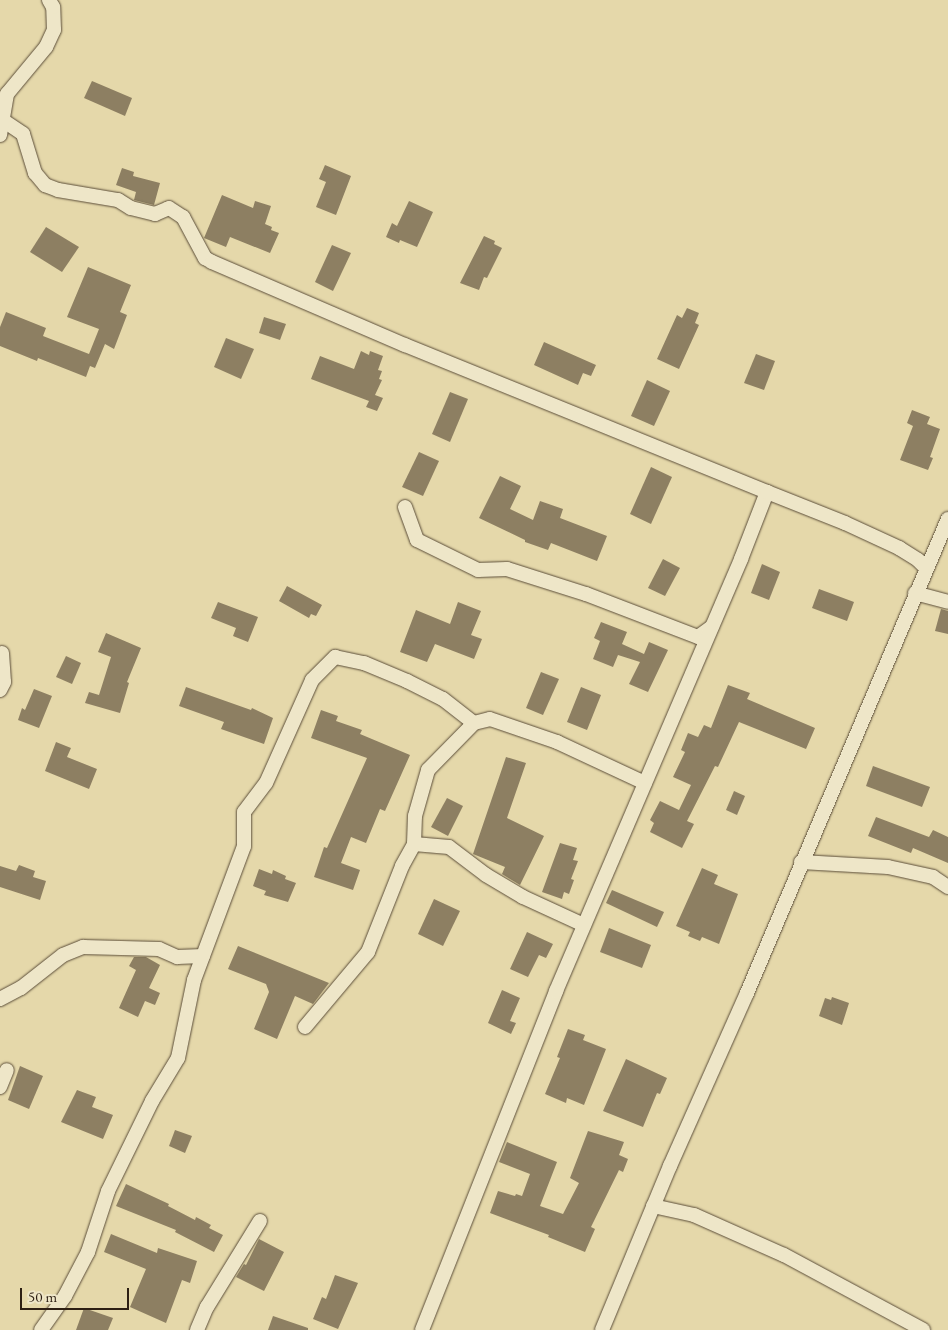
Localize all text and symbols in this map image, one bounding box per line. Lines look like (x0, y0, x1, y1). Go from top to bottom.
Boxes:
scale bar (22, 1278, 131, 1310)
text: 50 m (28, 1287, 57, 1306)

